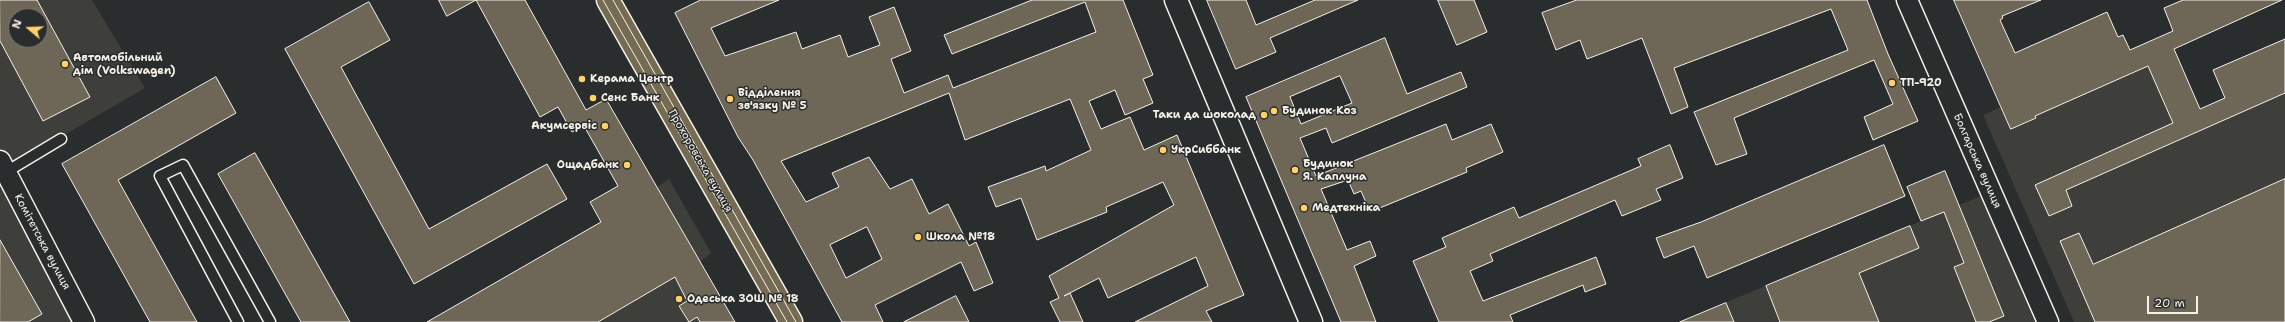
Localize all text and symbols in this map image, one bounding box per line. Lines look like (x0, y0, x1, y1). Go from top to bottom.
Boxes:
north arrow (8, 8, 48, 48)
text: N (9, 18, 26, 31)
place label: Автомобільний дім (Volkswagen) (73, 51, 175, 77)
marker: Автомобільний дім (Volkswagen) (60, 59, 70, 69)
place label: Керама Центр (590, 72, 673, 86)
marker: Керама Центр (577, 74, 587, 84)
place label: ТП-920 (1900, 76, 1942, 90)
marker: ТП-920 (1887, 78, 1897, 88)
place label: Відділення зв'язку № 5 (738, 86, 807, 112)
place label: Сенс Банк (601, 91, 660, 105)
marker: Сенс Банк (588, 93, 598, 103)
marker: Відділення зв'язку № 5 (725, 94, 735, 104)
place label: Будинок Коз (1282, 104, 1357, 118)
marker: Будинок Коз (1269, 106, 1279, 116)
street label: Прохоровська вулиця (665, 107, 735, 215)
place label: Таки да шоколад (1153, 108, 1256, 122)
marker: Таки да шоколад (1259, 110, 1269, 120)
street label: Болгарська вулиця (1950, 111, 2004, 211)
place label: Акумсервіс (531, 119, 597, 133)
marker: Акумсервіс (600, 121, 610, 131)
place label: УкрСиббанк (1171, 143, 1241, 157)
marker: УкрСиббанк (1158, 145, 1168, 155)
place label: Будинок Я. Каплуна (1303, 157, 1366, 183)
place label: Ощадбанк (557, 158, 619, 172)
marker: Ощадбанк (622, 160, 632, 170)
marker: Будинок Я. Каплуна (1290, 165, 1300, 175)
street label: Комітетська вулиця (11, 192, 73, 292)
place label: Медтехніка (1312, 201, 1380, 215)
marker: Медтехніка (1299, 203, 1309, 213)
place label: Школа №18 (926, 230, 995, 244)
marker: Школа №18 (913, 232, 923, 242)
scale bar (2149, 288, 2200, 314)
place label: Одеська ЗОШ № 18 (687, 292, 799, 306)
marker: Одеська ЗОШ № 18 (674, 294, 684, 304)
text: 20 m (2154, 295, 2185, 311)

